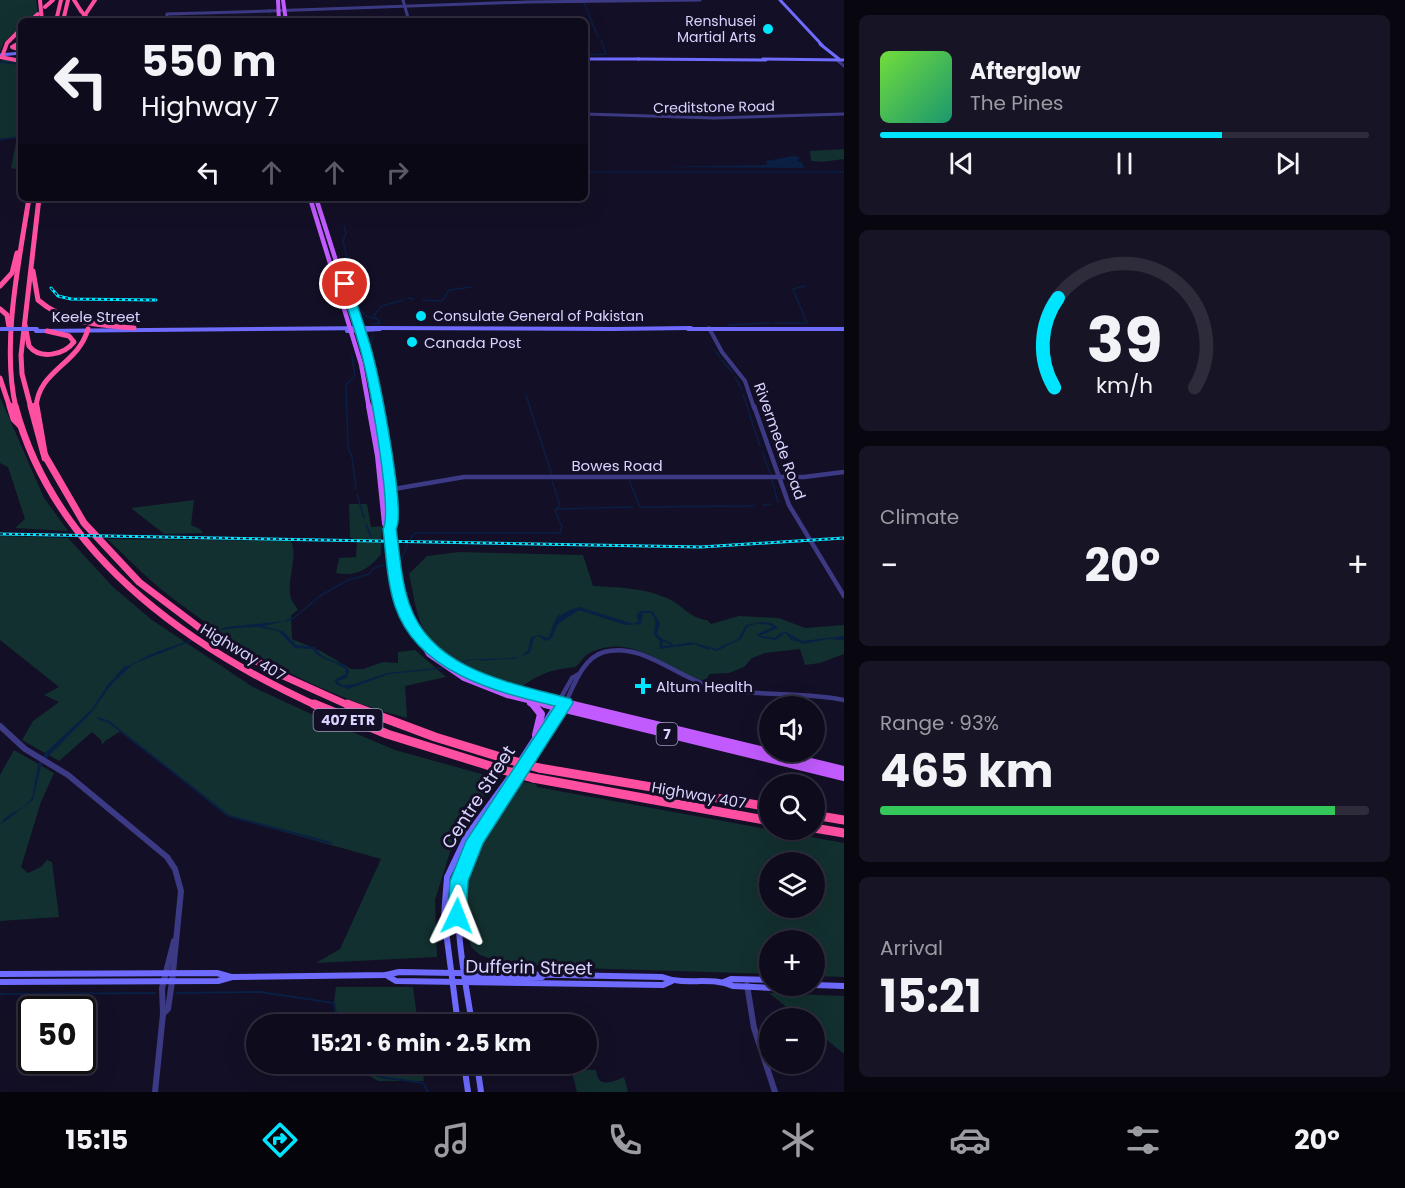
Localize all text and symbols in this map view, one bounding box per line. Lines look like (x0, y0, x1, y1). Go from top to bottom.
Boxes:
place label: Renshusei Martial Arts (677, 11, 756, 47)
marker: Renshusei Martial Arts (761, 22, 775, 36)
text: 550 m (141, 32, 276, 91)
icon: left (42, 42, 120, 120)
text: Afterglow (970, 56, 1081, 87)
text: Highway 7 (141, 88, 279, 125)
text: The Pines (970, 89, 1064, 117)
street label: Creditstone Road (653, 96, 775, 118)
icon: previous (945, 147, 978, 180)
icon: pause (1108, 147, 1141, 180)
icon: next (1271, 147, 1304, 180)
icon: left (192, 156, 225, 189)
icon: ahead (255, 156, 288, 189)
icon: ahead (318, 156, 351, 189)
icon: right (381, 156, 414, 189)
pin (319, 258, 370, 309)
icon: arrive (328, 267, 361, 300)
text: 39 (1086, 296, 1163, 384)
street label: Keele Street (52, 306, 140, 327)
place label: Consulate General of Pakistan (433, 306, 644, 326)
marker: Consulate General of Pakistan (414, 309, 428, 323)
place label: Canada Post (424, 332, 521, 353)
marker: Canada Post (405, 335, 419, 349)
text: km/h (1096, 370, 1153, 401)
street label: Rivermede Road (749, 379, 811, 503)
street label: Bowes Road (571, 455, 663, 476)
text: Climate (880, 503, 959, 531)
text: 20° (1084, 534, 1160, 597)
text: − (880, 542, 898, 589)
text: + (1346, 542, 1369, 589)
street label: Highway 407 (197, 618, 289, 686)
place label: Altum Health (656, 676, 753, 697)
marker: Altum Health (634, 677, 652, 695)
map controls (759, 696, 825, 1074)
button: sound (759, 696, 825, 762)
road number: 407 ETR (314, 709, 382, 731)
text: Range · 93% (880, 709, 999, 737)
road number: 7 (656, 723, 678, 745)
street label: Centre Street (435, 740, 521, 854)
text: 465 km (880, 740, 1053, 803)
button: search (759, 774, 825, 840)
street label: Highway 407 (650, 776, 748, 814)
button: layers (759, 852, 825, 918)
position arrow (425, 884, 489, 948)
button: + (759, 930, 825, 996)
text: Arrival (880, 934, 943, 962)
street label: Dufferin Street (465, 953, 593, 981)
text: 15:21 (880, 965, 982, 1028)
speed limit sign: 50 (18, 996, 96, 1074)
button: − (759, 1008, 825, 1074)
text: 15:21 · 6 min · 2.5 km (312, 1028, 531, 1059)
icon: directions (259, 1119, 301, 1161)
icon: music (431, 1119, 473, 1161)
icon: phone (604, 1119, 646, 1161)
icon: climate (777, 1119, 819, 1161)
icon: car (949, 1119, 991, 1161)
icon: filters (1122, 1119, 1164, 1161)
text: 15:15 (65, 1121, 128, 1158)
text: 20° (1294, 1121, 1340, 1158)

